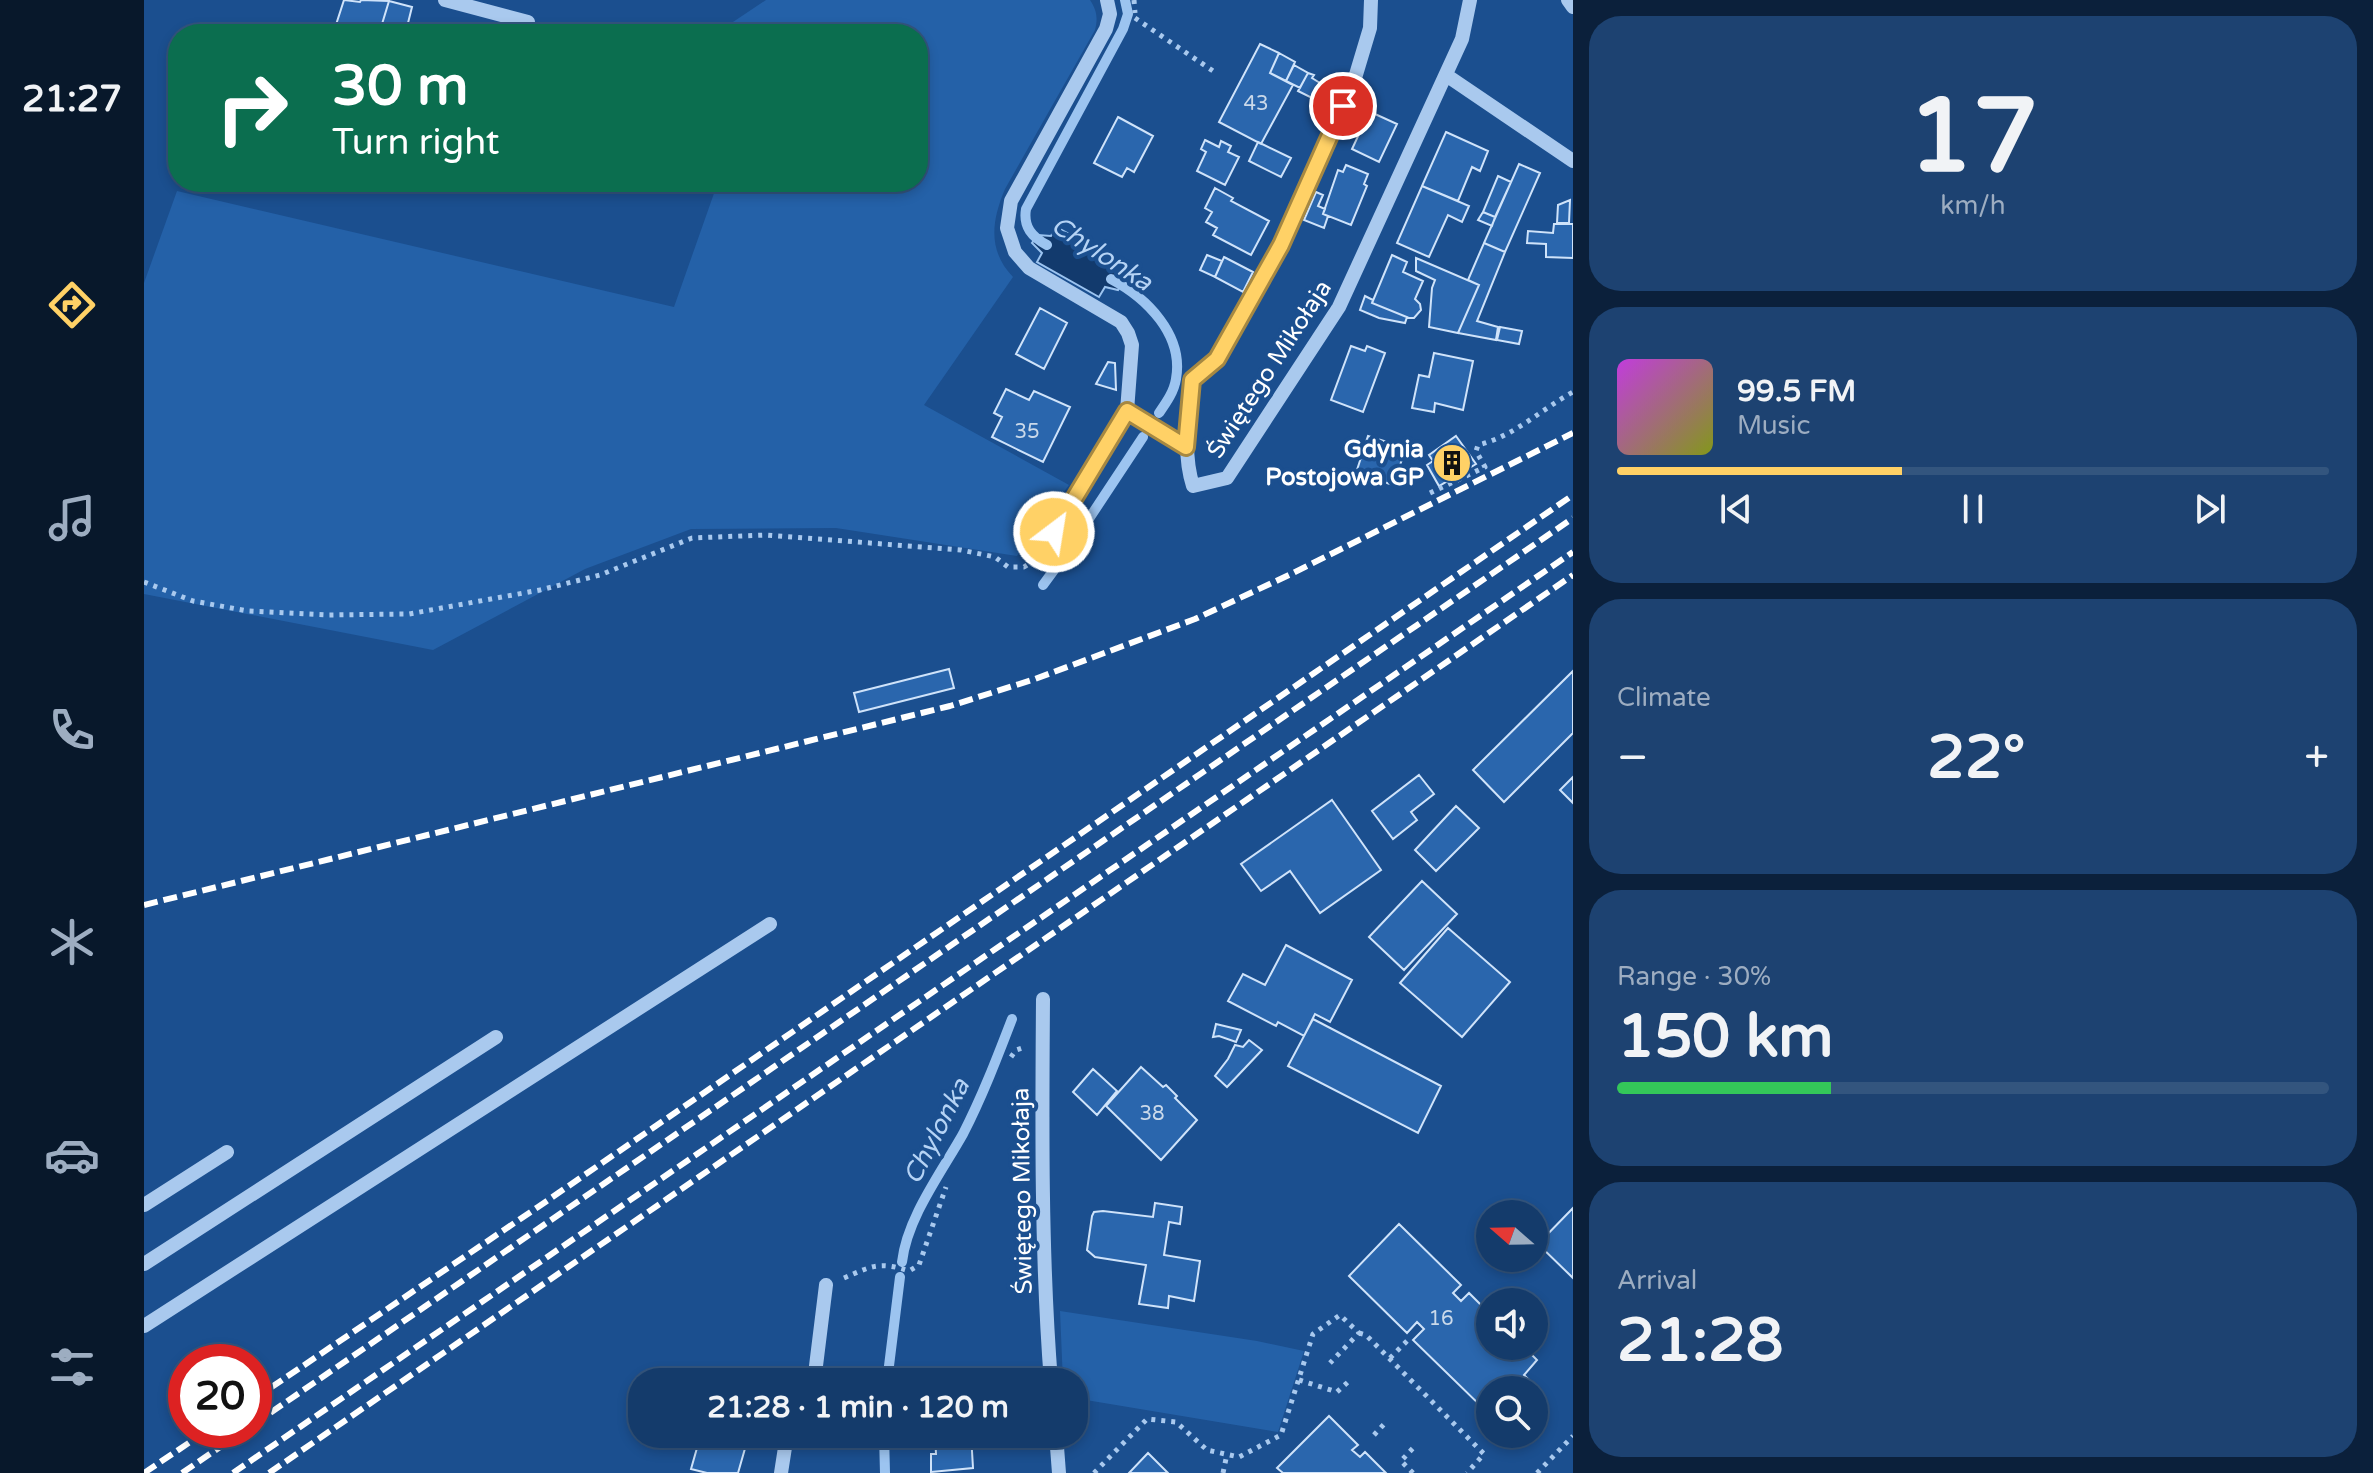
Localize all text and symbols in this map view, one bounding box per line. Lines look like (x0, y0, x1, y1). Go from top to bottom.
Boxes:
text: 30 m (332, 53, 468, 120)
icon: right (200, 56, 304, 160)
pin (1309, 72, 1377, 140)
text: 17 (1908, 75, 2038, 200)
text: 21:27 (22, 78, 122, 121)
icon: arrive (1321, 84, 1365, 128)
house number: 43 (1243, 92, 1269, 116)
text: Turn right (332, 121, 499, 164)
text: km/h (1940, 190, 2006, 221)
water label: Chylonka (1045, 209, 1159, 298)
street label: Świętego Mikołaja (1200, 274, 1338, 464)
icon: directions (44, 277, 100, 333)
text: 99.5 FM (1737, 373, 1856, 410)
text: Music (1737, 410, 1810, 441)
house number: 35 (1014, 420, 1040, 444)
place label: Gdynia Postojowa GP (1265, 435, 1424, 492)
building icon: Gdynia Postojowa GP (1431, 442, 1473, 484)
icon: previous (1714, 487, 1758, 531)
icon: pause (1951, 487, 1995, 531)
icon: next (2188, 487, 2232, 531)
icon: music (44, 490, 100, 546)
position arrow (1012, 490, 1096, 574)
text: Climate (1617, 682, 1711, 713)
icon: phone (44, 702, 100, 758)
text: 22° (1927, 722, 2025, 794)
text: − (1617, 732, 1648, 785)
text: + (2304, 732, 2329, 785)
icon: climate (44, 914, 100, 970)
text: Range · 30% (1617, 961, 1771, 992)
text: 150 km (1617, 1001, 1833, 1073)
water label: Chylonka (897, 1072, 977, 1189)
street label: Świętego Mikołaja (1005, 1087, 1039, 1295)
house number: 38 (1139, 1102, 1165, 1126)
icon: car (44, 1127, 100, 1183)
north arrow (1476, 1200, 1548, 1272)
map controls (1476, 1200, 1548, 1448)
text: Arrival (1617, 1265, 1697, 1296)
button: sound (1476, 1288, 1548, 1360)
text: 21:28 (1617, 1305, 1783, 1377)
house number: 16 (1428, 1307, 1454, 1331)
icon: filters (44, 1339, 100, 1395)
speed limit sign: 20 (168, 1344, 272, 1448)
button: search (1476, 1376, 1548, 1448)
text: 21:28 · 1 min · 120 m (707, 1389, 1009, 1426)

